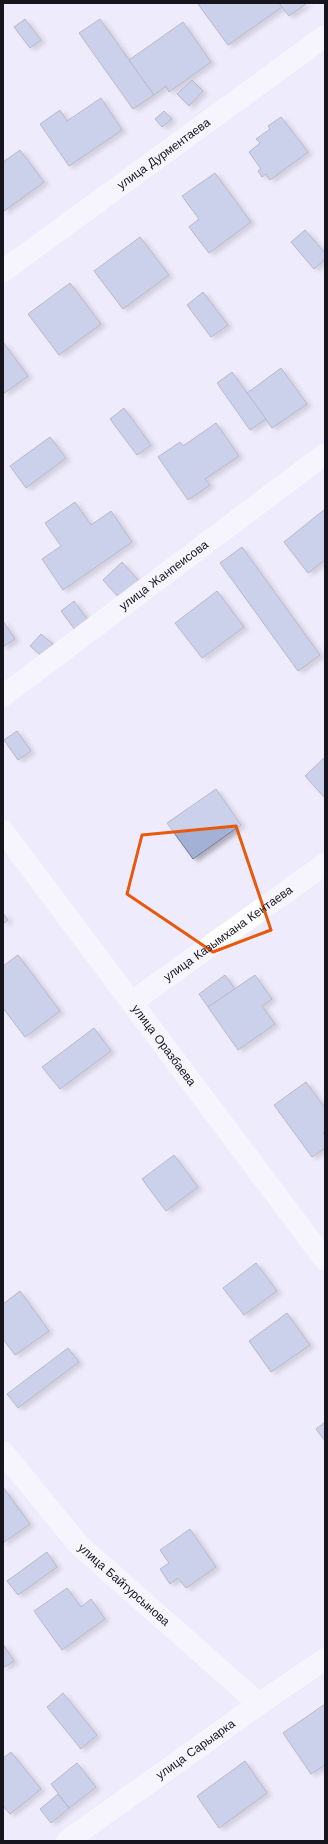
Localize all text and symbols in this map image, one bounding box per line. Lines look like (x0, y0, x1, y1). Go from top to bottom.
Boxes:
street label: улица Дурментаева (115, 115, 213, 192)
street label: улица Жанпеисова (117, 537, 211, 613)
street label: улица Казымхана Кентаева (161, 882, 295, 984)
street label: улица Оразбаева (129, 1002, 199, 1089)
street label: улица Байтурсынова (75, 1540, 173, 1629)
street label: улица Сарыарка (153, 1716, 238, 1782)

